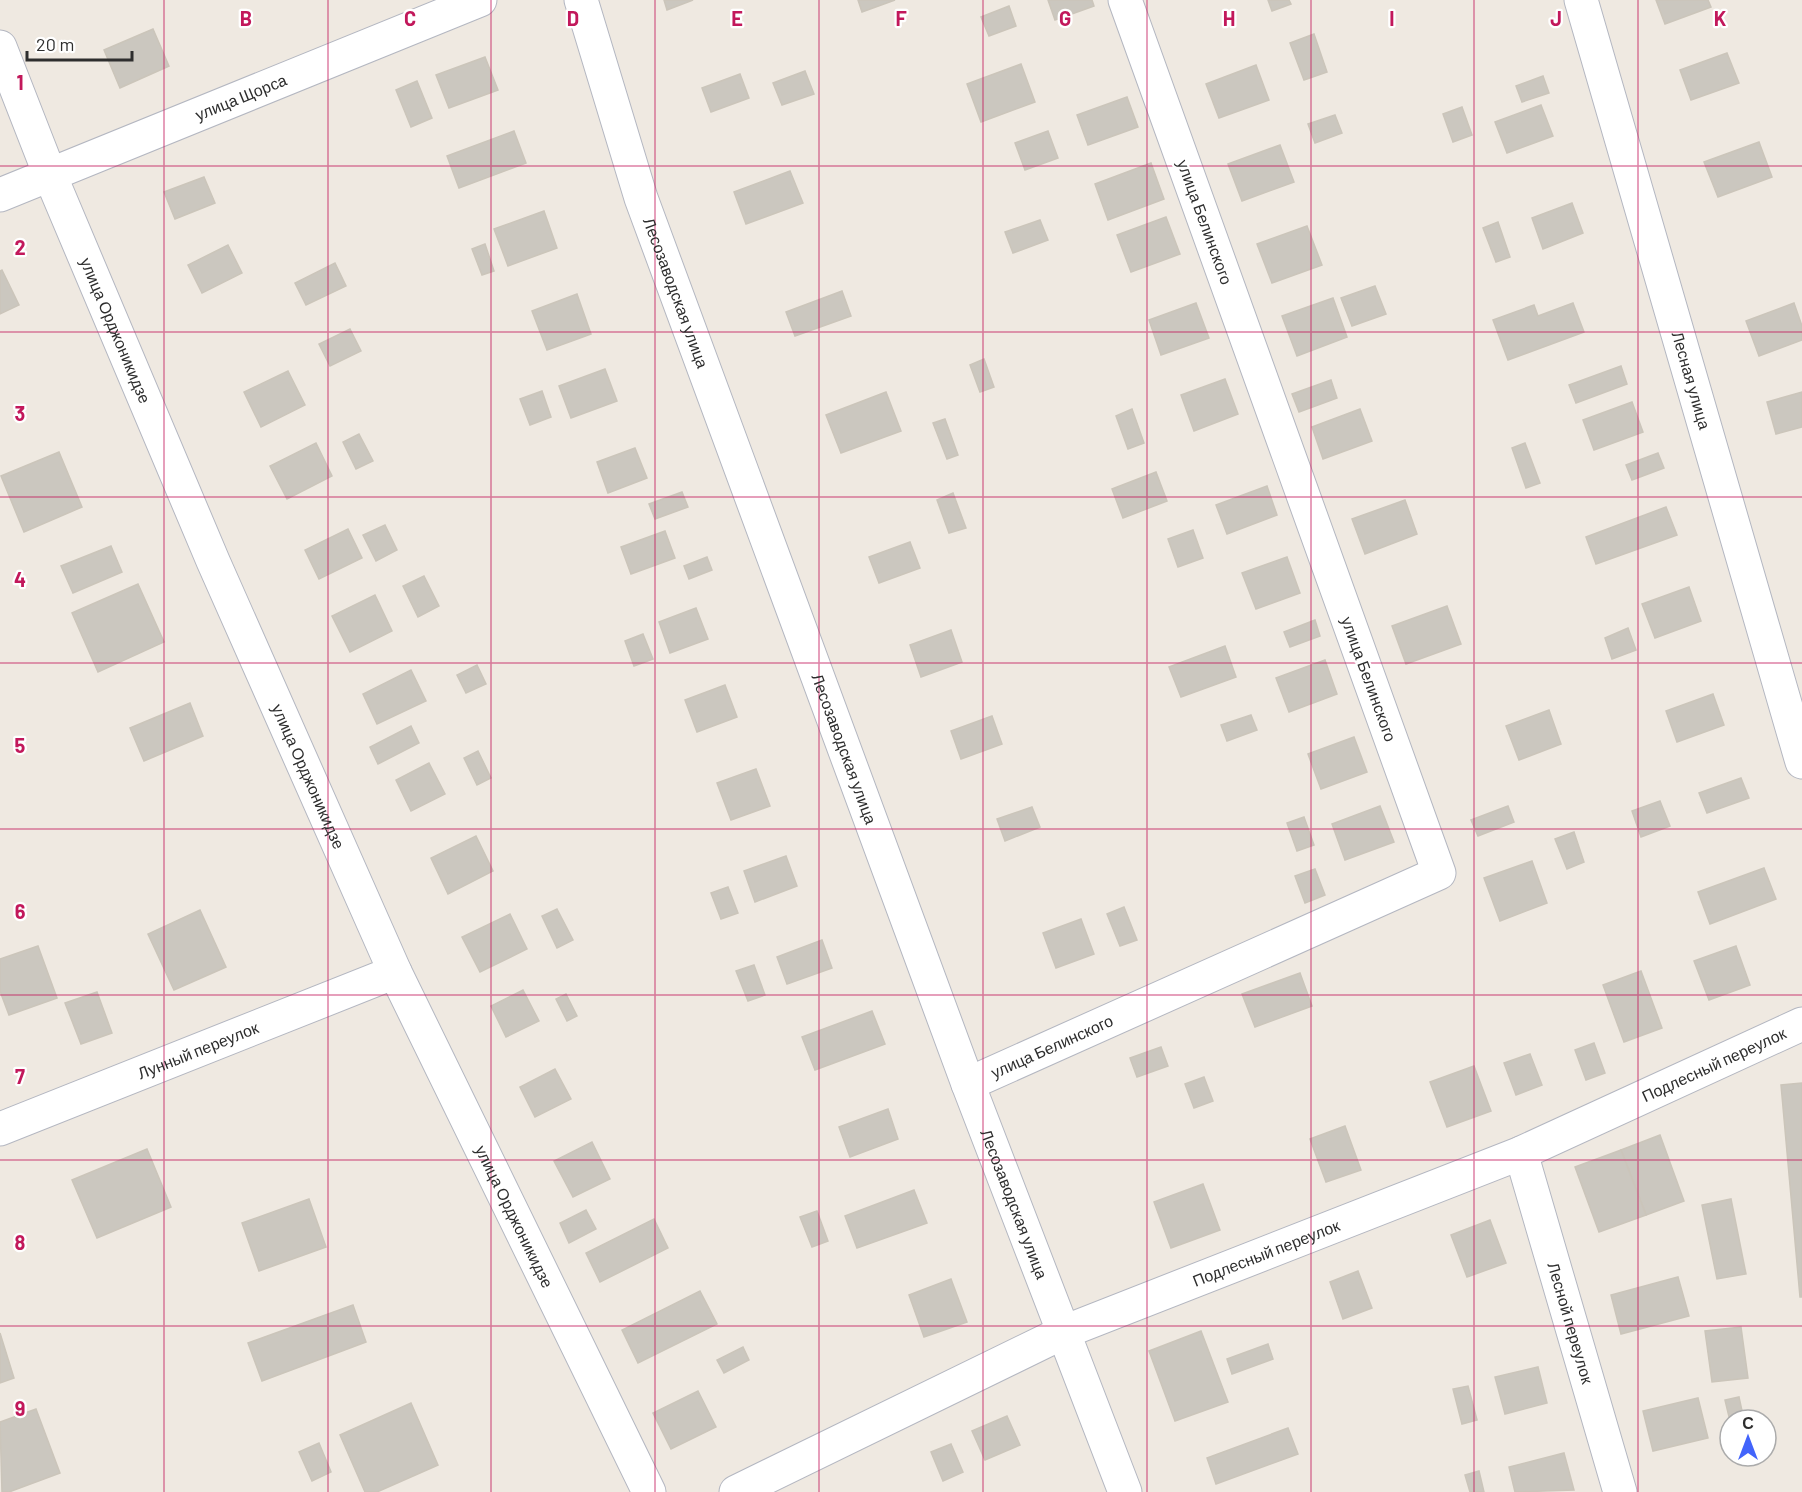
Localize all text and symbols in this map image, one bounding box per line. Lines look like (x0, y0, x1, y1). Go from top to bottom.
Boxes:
text: B (240, 6, 252, 30)
text: C (404, 6, 416, 30)
text: D (567, 6, 579, 30)
text: E (731, 6, 743, 30)
text: F (895, 6, 907, 30)
text: G (1059, 6, 1071, 30)
text: H (1223, 6, 1235, 30)
text: I (1389, 6, 1395, 30)
text: J (1550, 6, 1562, 30)
text: K (1714, 6, 1727, 30)
scale bar (27, 24, 132, 62)
text: 20 m (36, 33, 74, 55)
text: 1 (16, 70, 24, 94)
street label: улица Щорса (192, 70, 289, 124)
street label: улица Белинского (1174, 157, 1237, 287)
street label: Лесозаводская улица (640, 215, 713, 371)
text: 2 (14, 235, 26, 259)
street label: улица Орджоникидзе (77, 254, 155, 406)
street label: Лесная улица (1669, 329, 1715, 431)
text: 3 (15, 401, 25, 425)
text: 4 (14, 567, 26, 591)
street label: улица Белинского (1338, 614, 1401, 744)
street label: Лесозаводская улица (808, 671, 881, 827)
street label: улица Орджоникидзе (269, 701, 349, 852)
text: 5 (15, 733, 26, 757)
text: 6 (15, 899, 26, 923)
street label: улица Белинского (988, 1010, 1116, 1082)
street label: Лунный переулок (135, 1017, 262, 1082)
street label: Подлесный переулок (1639, 1022, 1790, 1105)
text: 7 (15, 1064, 25, 1088)
street label: Лесозаводская улица (977, 1126, 1052, 1282)
street label: улица Орджоникидзе (472, 1142, 558, 1291)
street label: Подлесный переулок (1190, 1215, 1343, 1290)
text: 8 (15, 1230, 26, 1254)
street label: Лесной переулок (1544, 1260, 1598, 1387)
text: 9 (15, 1396, 25, 1420)
north arrow (1718, 1408, 1778, 1468)
text: С (1742, 1413, 1754, 1432)

